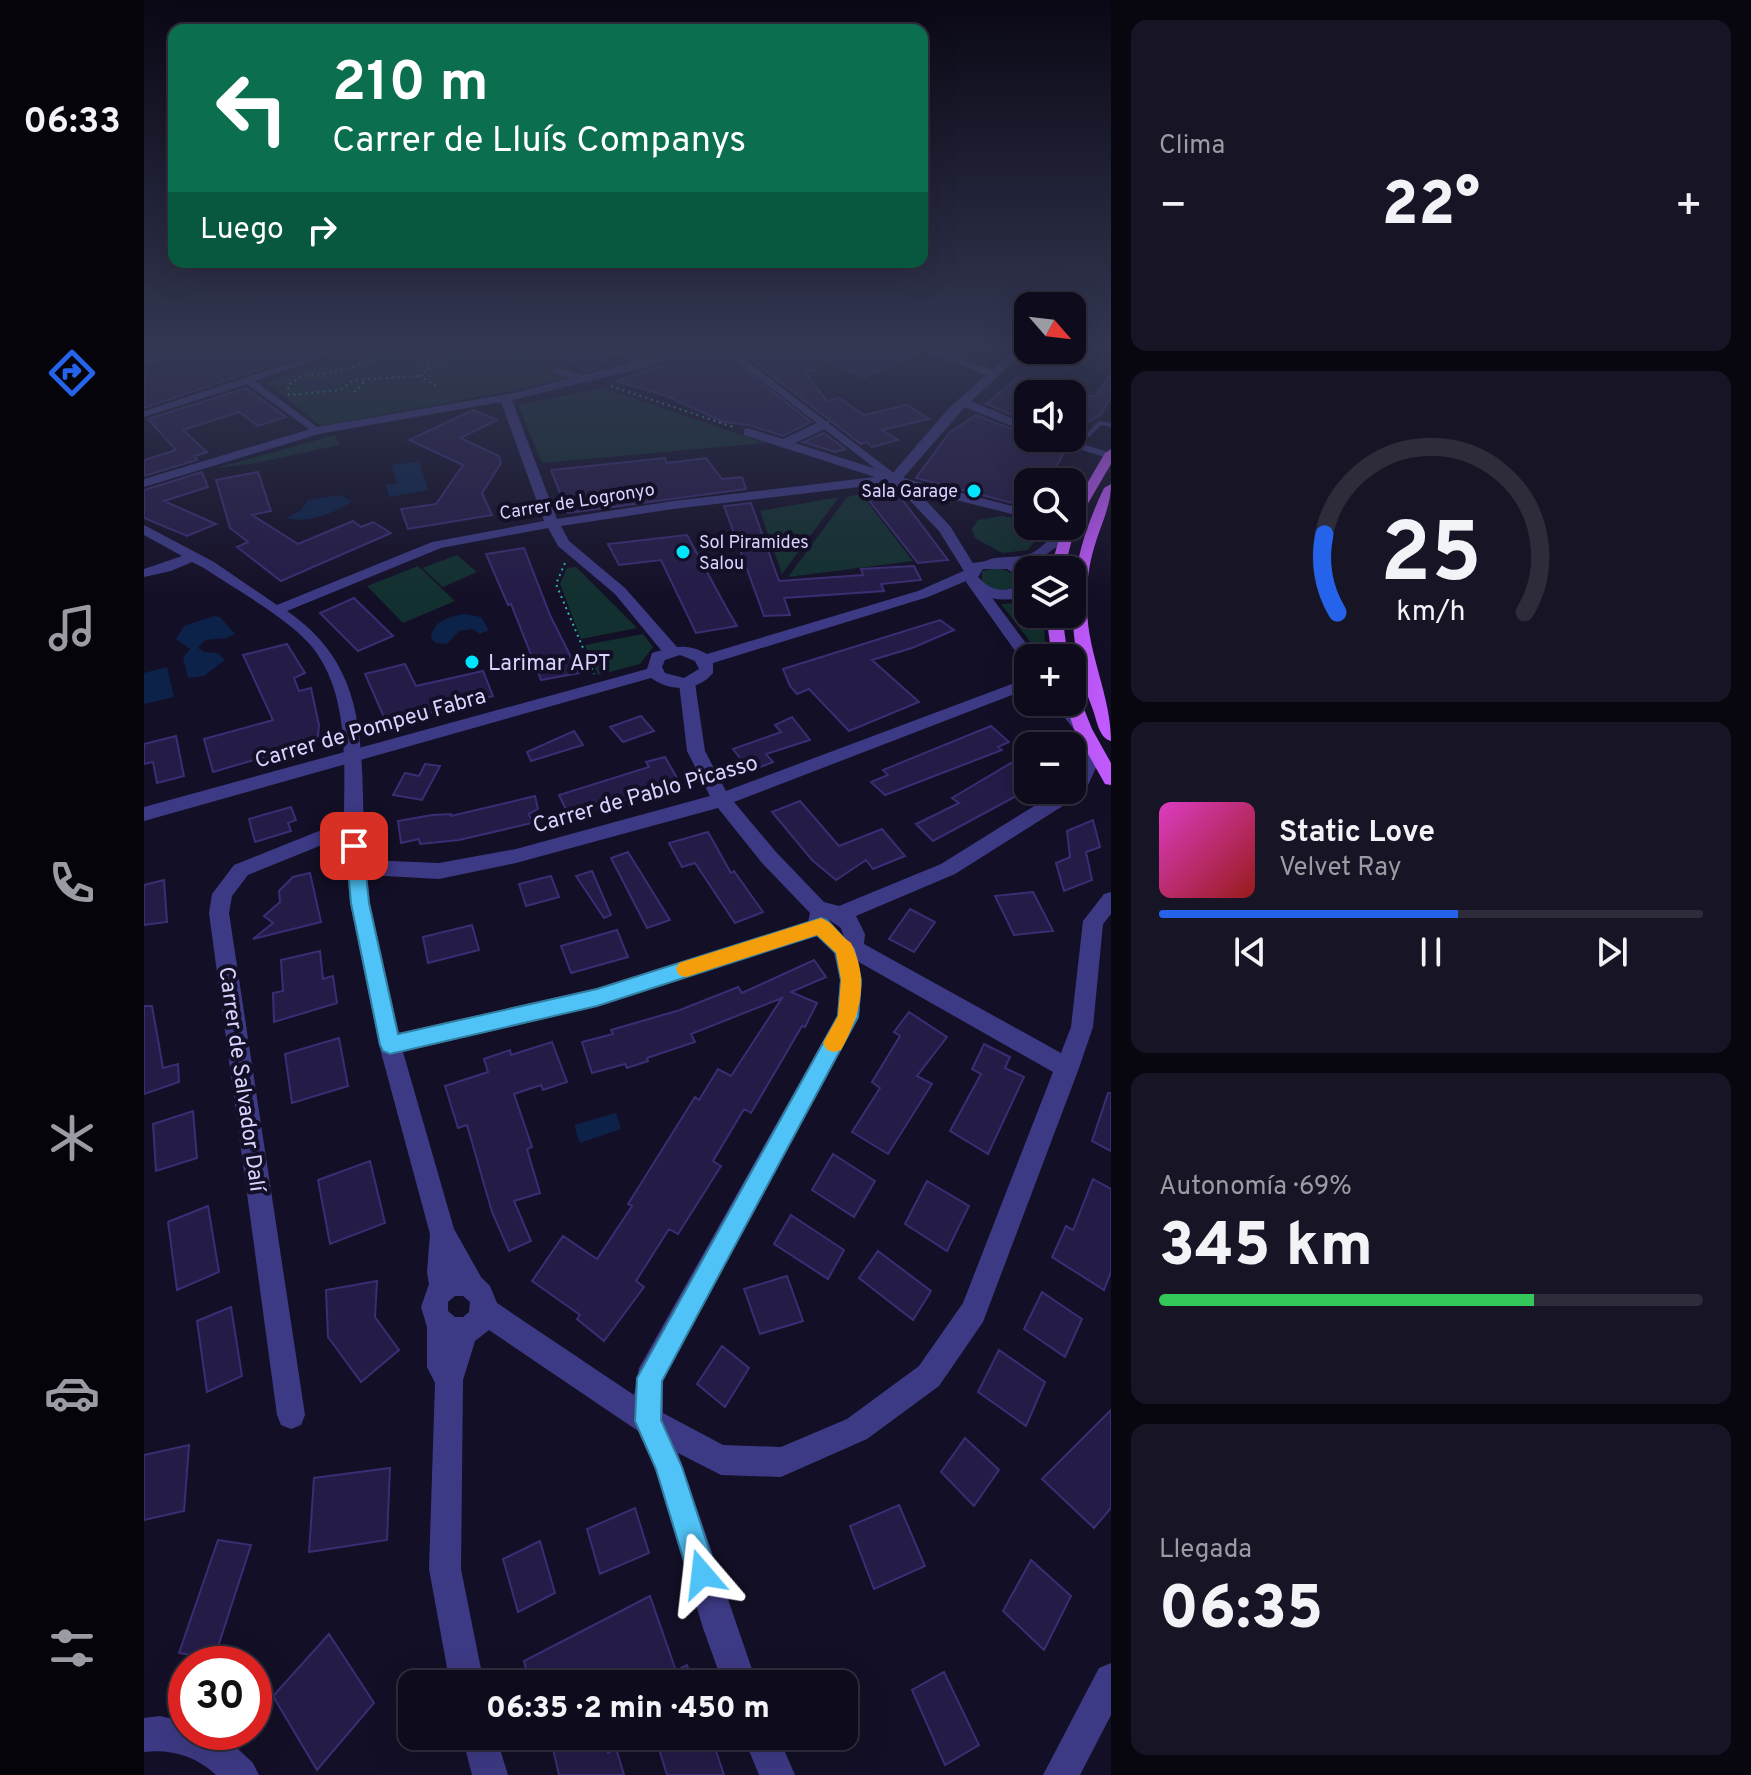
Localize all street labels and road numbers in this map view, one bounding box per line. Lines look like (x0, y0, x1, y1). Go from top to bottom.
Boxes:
street label: Carrer de Logronyo (498, 479, 656, 526)
street label: Carrer de Pompeu Fabra (252, 683, 489, 775)
street label: Carrer de Pablo Picasso (530, 750, 761, 840)
street label: Carrer de Salvador Dalí (211, 965, 270, 1196)

